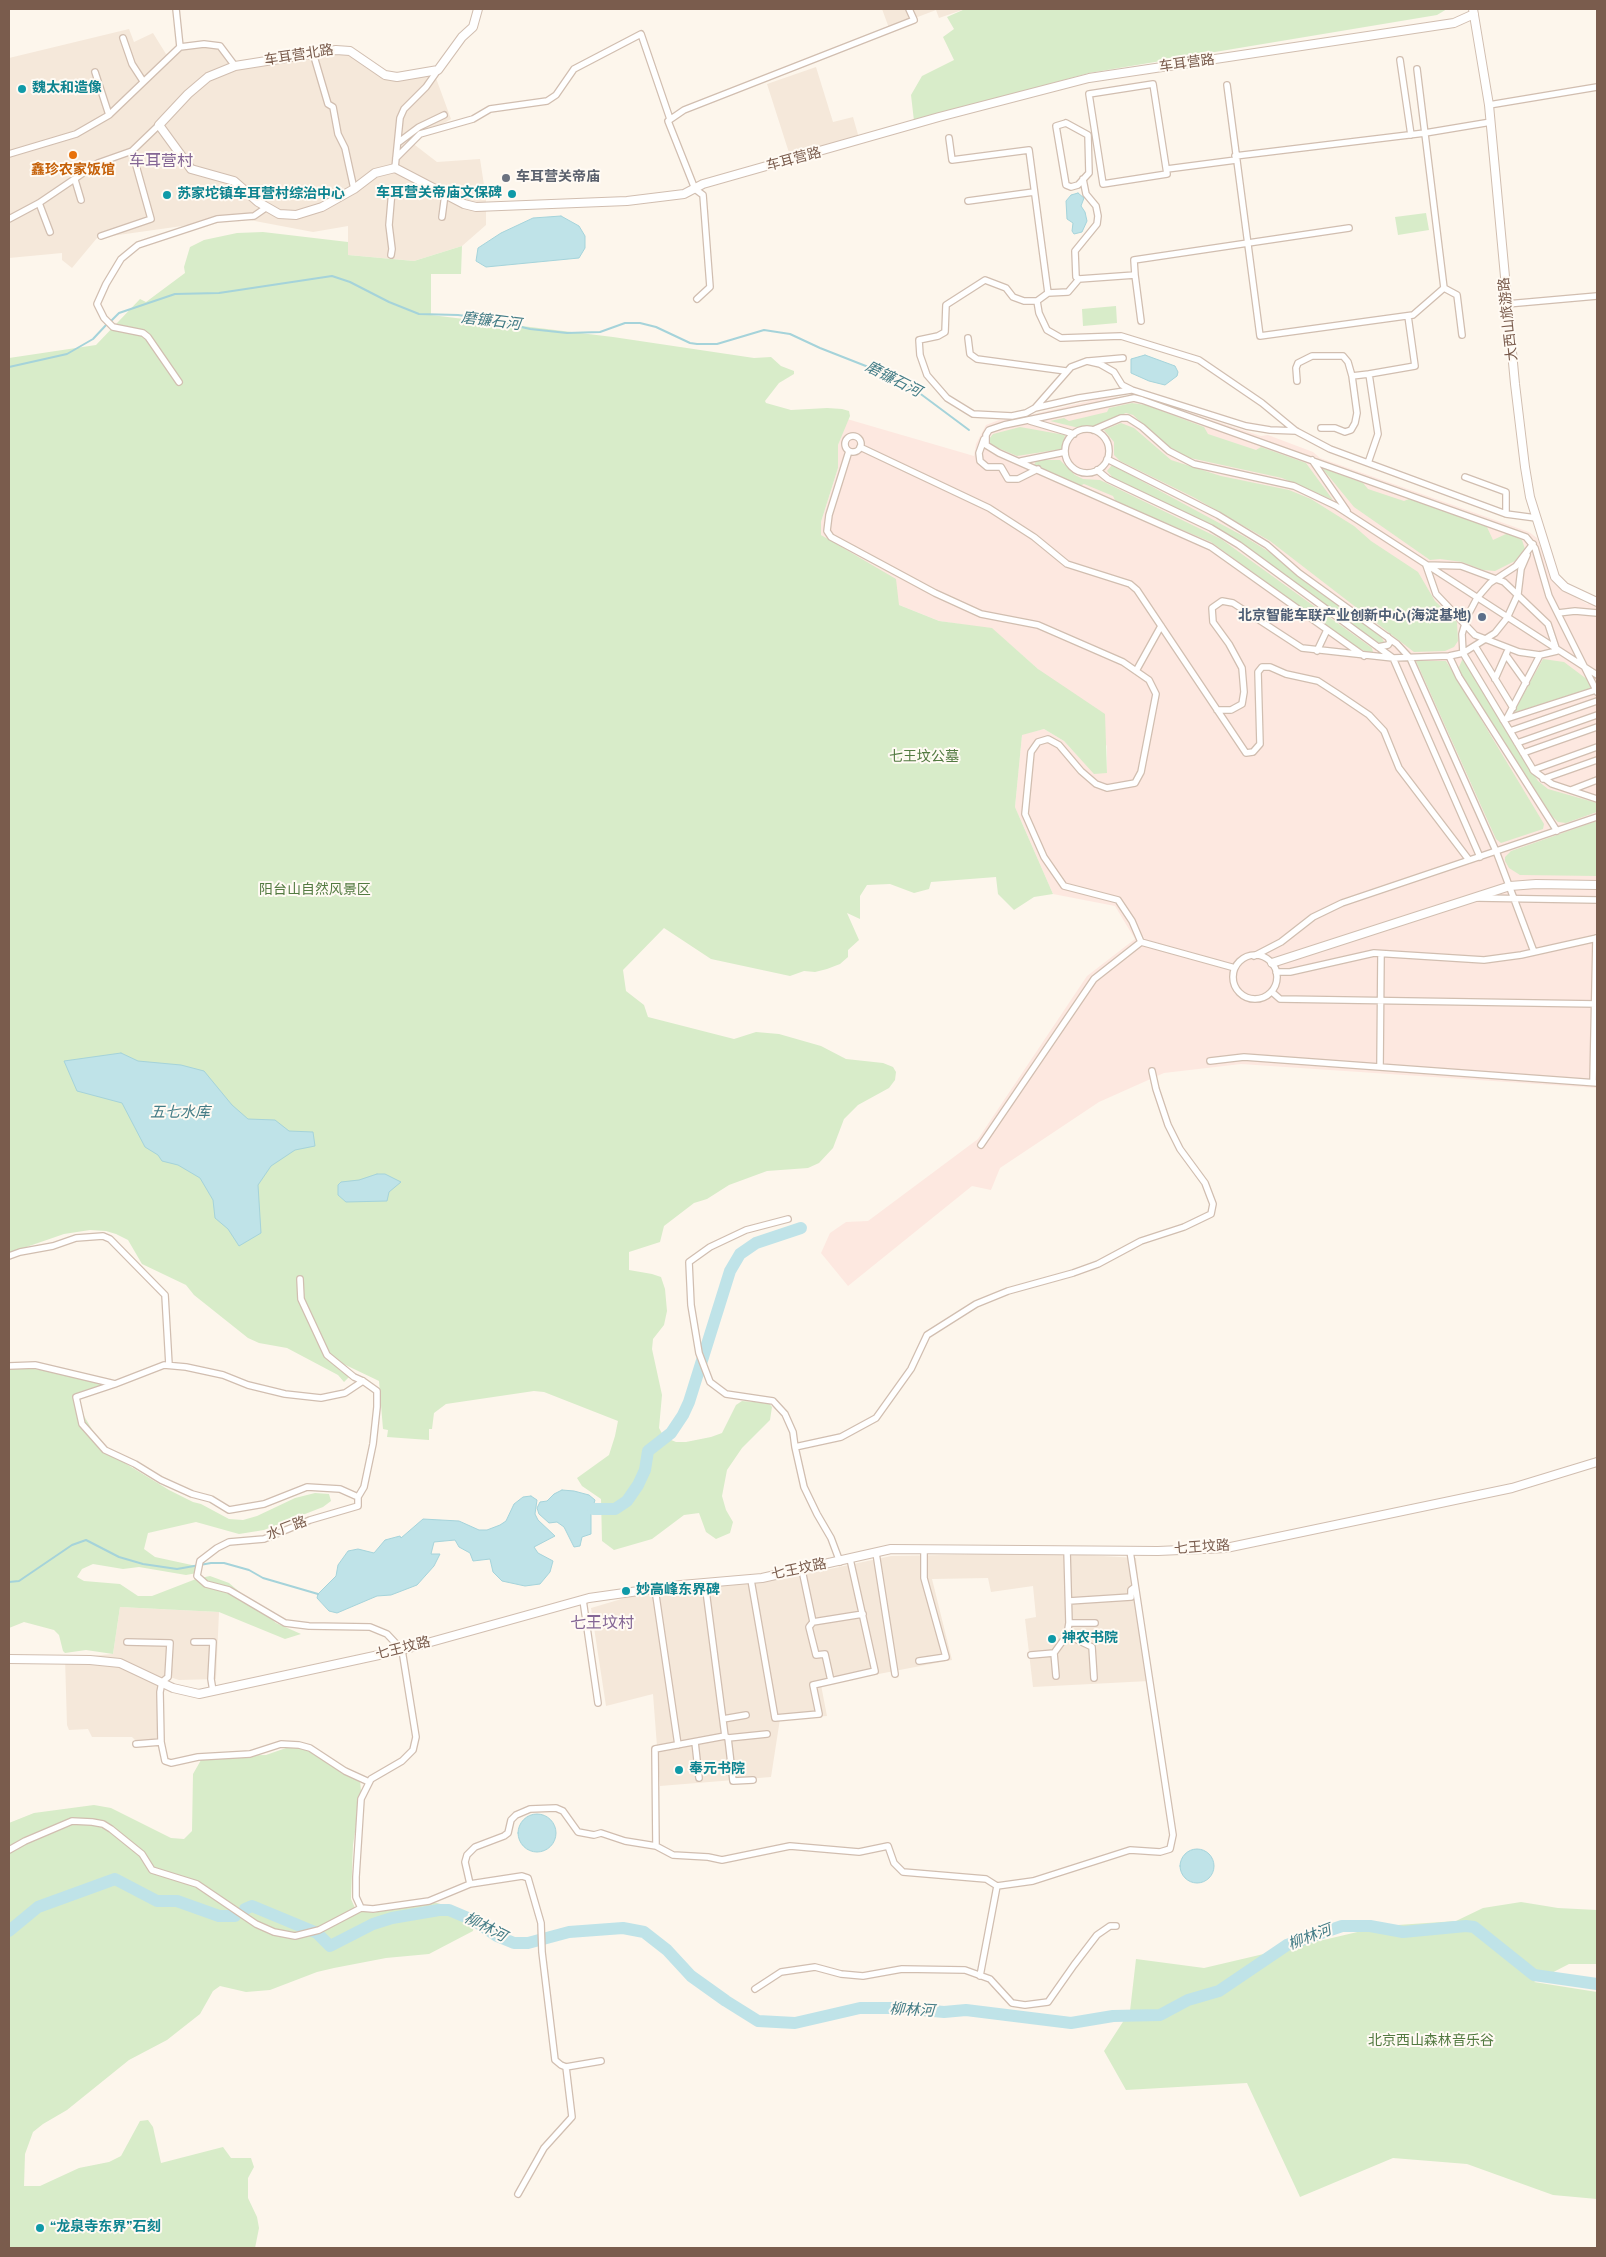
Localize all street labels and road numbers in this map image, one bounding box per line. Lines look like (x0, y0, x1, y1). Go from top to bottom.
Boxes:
street label: 车耳营北路 (263, 42, 335, 70)
street label: 车耳营路 (1158, 52, 1216, 76)
street label: 车耳营路 (765, 145, 823, 175)
street label: 大西山旅游路 (1496, 276, 1522, 362)
street label: 水厂路 (264, 1514, 310, 1544)
street label: 七王坟路 (1173, 1538, 1231, 1558)
street label: 七王坟路 (770, 1556, 828, 1584)
street label: 七王坟路 (374, 1634, 432, 1664)

